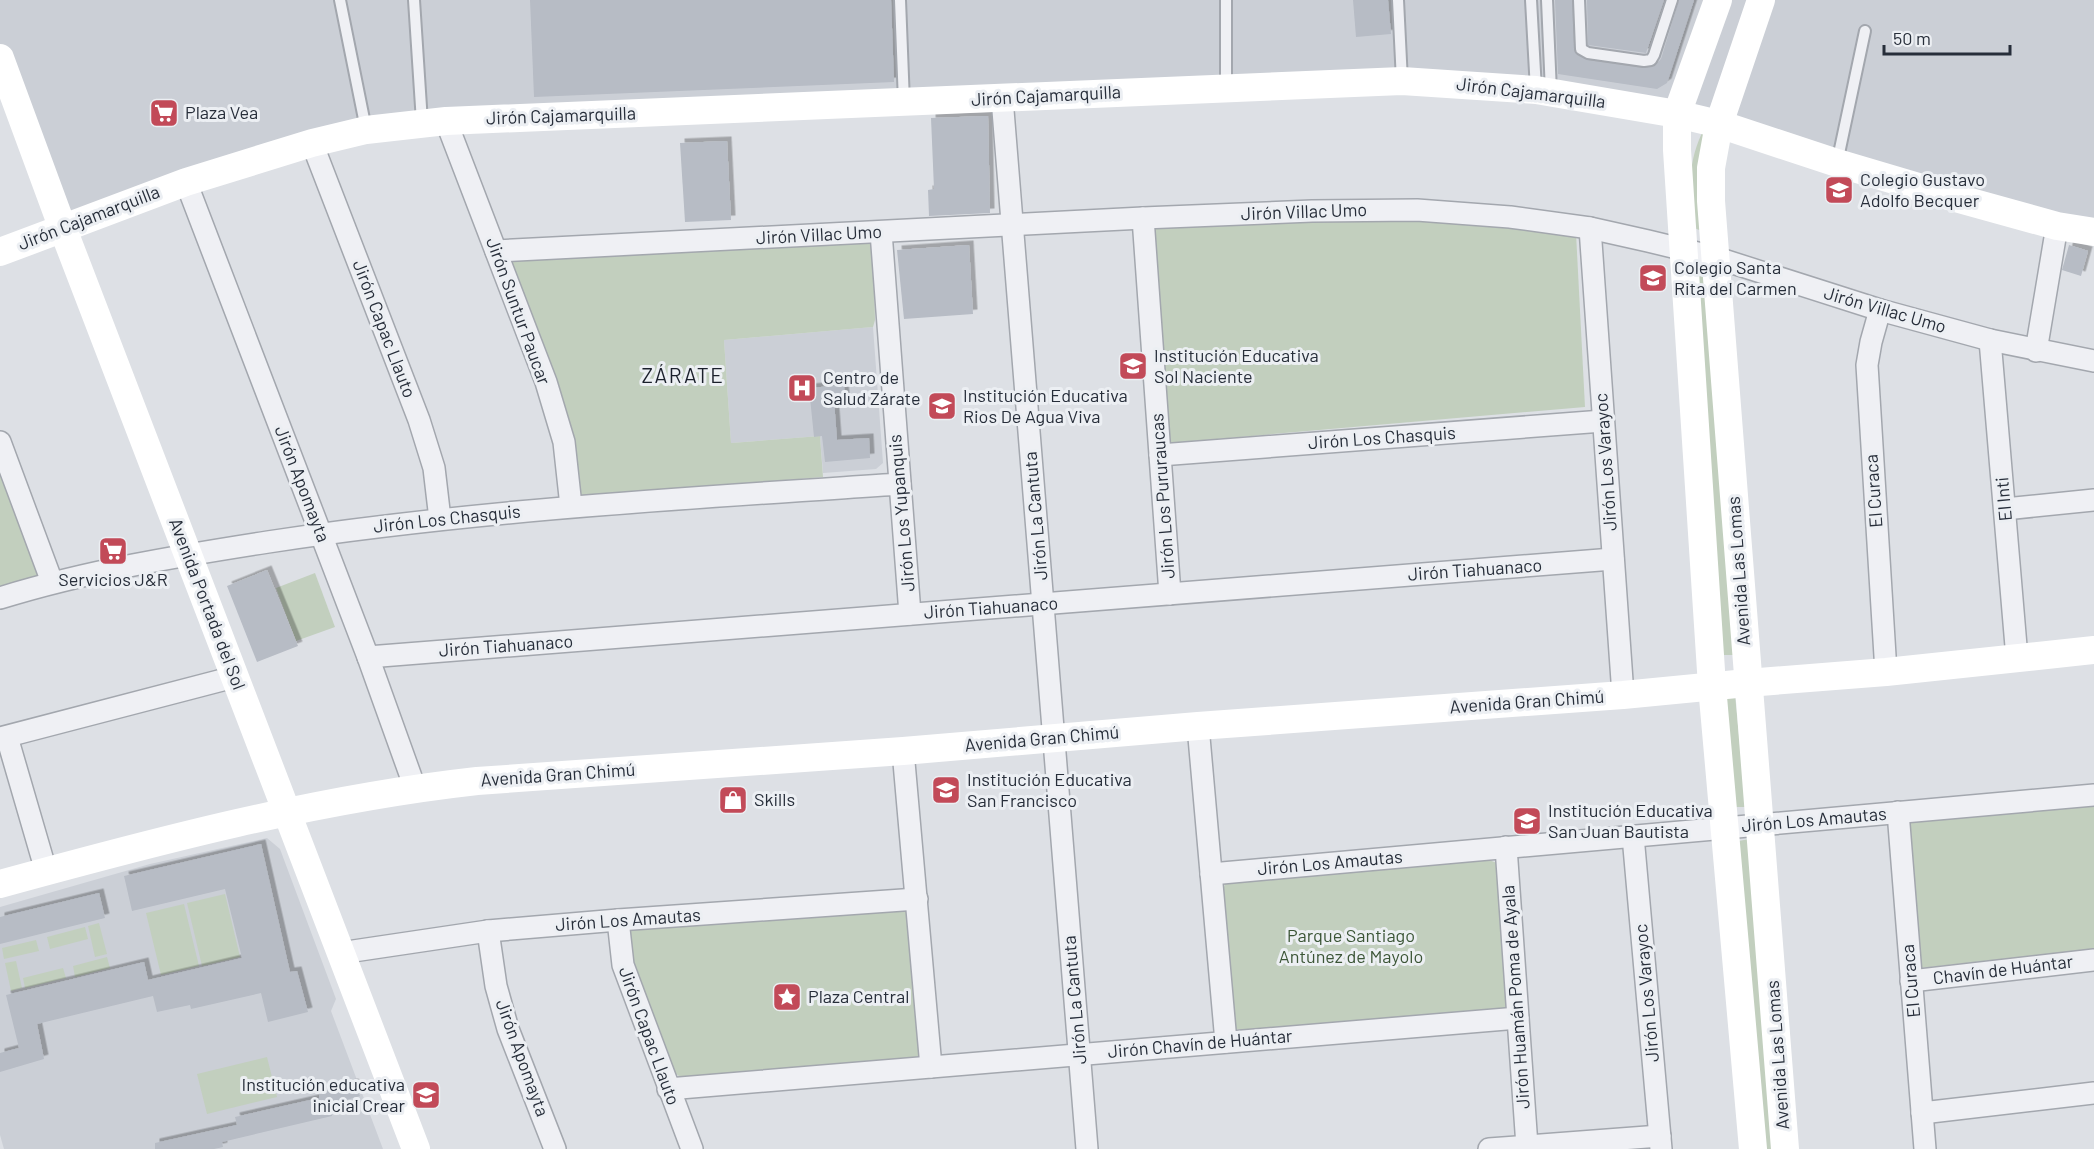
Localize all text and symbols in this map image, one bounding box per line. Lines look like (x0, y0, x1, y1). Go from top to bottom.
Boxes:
scale bar (1884, 18, 2010, 56)
text: 50 m (1893, 27, 1931, 49)
street label: Jirón Cajamarquilla (1455, 72, 1607, 112)
street label: Jirón Cajamarquilla (970, 80, 1121, 110)
supermarket icon: Plaza Vea (148, 97, 180, 129)
place label: Plaza Vea (185, 101, 258, 123)
street label: Jirón Cajamarquilla (486, 101, 636, 129)
place label: Colegio Gustavo Adolfo Becquer (1860, 168, 1985, 211)
school or university icon: Colegio Gustavo Adolfo Becquer (1823, 174, 1855, 206)
street label: Jirón Cajamarquilla (15, 180, 163, 254)
street label: Jirón Villac Umo (1240, 198, 1367, 224)
street label: Jirón Villac Umo (755, 220, 883, 248)
street label: Jirón Suntur Paucar (482, 234, 556, 388)
place label: Colegio Santa Rita del Carmen (1674, 256, 1797, 299)
street label: Jirón Capac Llauto (349, 257, 421, 401)
school or university icon: Colegio Santa Rita del Carmen (1637, 262, 1669, 294)
street label: Jirón Villac Umo (1822, 281, 1949, 337)
place label: Institución Educativa Sol Naciente (1154, 344, 1319, 387)
school or university icon: Institución Educativa Sol Naciente (1117, 350, 1149, 382)
district label: ZÁRATE (642, 362, 724, 387)
place label: Centro de Salud Zárate (823, 366, 920, 409)
hospital icon: Centro de Salud Zárate (786, 372, 818, 404)
place label: Institución Educativa Rios De Agua Viva (963, 384, 1128, 427)
school or university icon: Institución Educativa Rios De Agua Viva (926, 390, 958, 422)
street label: Jirón Los Varayoc (1589, 392, 1621, 532)
street label: Jirón Los Pururaucas (1145, 413, 1179, 580)
street label: Jirón Los Chasquis (1307, 421, 1457, 453)
street label: Jirón Apomayta (271, 422, 335, 545)
street label: Jirón Los Yupanquis (883, 434, 919, 593)
street label: Jirón La Cantuta (1018, 451, 1052, 581)
street label: El Curaca (1859, 454, 1887, 528)
street label: El Inti (1990, 476, 2016, 522)
street label: Avenida Las Lomas (1722, 496, 1754, 646)
street label: Jirón Los Chasquis (372, 499, 522, 537)
street label: Avenida Portada del Sol (165, 515, 251, 693)
supermarket icon: Servicios J&R (97, 535, 129, 567)
street label: Jirón Tiahuanaco (1407, 553, 1543, 585)
place label: Servicios J&R (58, 568, 168, 590)
street label: Jirón Tiahuanaco (923, 591, 1059, 623)
street label: Jirón Tiahuanaco (438, 629, 574, 661)
street label: Avenida Gran Chimú (1449, 685, 1605, 717)
street label: Avenida Gran Chimú (964, 720, 1120, 756)
street label: Avenida Gran Chimú (480, 758, 636, 790)
place label: Institución Educativa San Francisco (967, 768, 1132, 811)
school or university icon: Institución Educativa San Francisco (930, 774, 962, 806)
shop icon: Skills (717, 784, 749, 816)
place label: Skills (754, 788, 795, 810)
place label: Institución Educativa San Juan Bautista (1548, 799, 1713, 842)
street label: Jirón Los Amautas (1740, 802, 1887, 836)
school or university icon: Institución Educativa San Juan Bautista (1511, 805, 1543, 837)
street label: Jirón Los Amautas (1256, 845, 1403, 879)
street label: Jirón Huamán Poma de Ayala (1496, 884, 1534, 1110)
street label: Jirón Los Amautas (554, 903, 701, 935)
street label: Jirón Los Varayoc (1629, 923, 1663, 1063)
park label: Parque Santiago Antúnez de Mayolo (1279, 924, 1423, 967)
street label: Jirón La Cantuta (1057, 935, 1091, 1065)
street label: El Curaca (1896, 944, 1924, 1019)
street label: Chavín de Huántar (1932, 949, 2075, 989)
street label: Jirón Capac Llauto (615, 963, 685, 1108)
street label: Avenida Las Lomas (1761, 980, 1793, 1130)
place icon: Plaza Central (771, 981, 803, 1013)
place label: Plaza Central (808, 985, 909, 1007)
street label: Jirón Apomayta (492, 996, 554, 1119)
street label: Jirón Chavín de Huántar (1107, 1024, 1294, 1062)
place label: Institución educativa inicial Crear (242, 1073, 405, 1116)
school or university icon: Institución educativa inicial Crear (410, 1079, 442, 1111)

